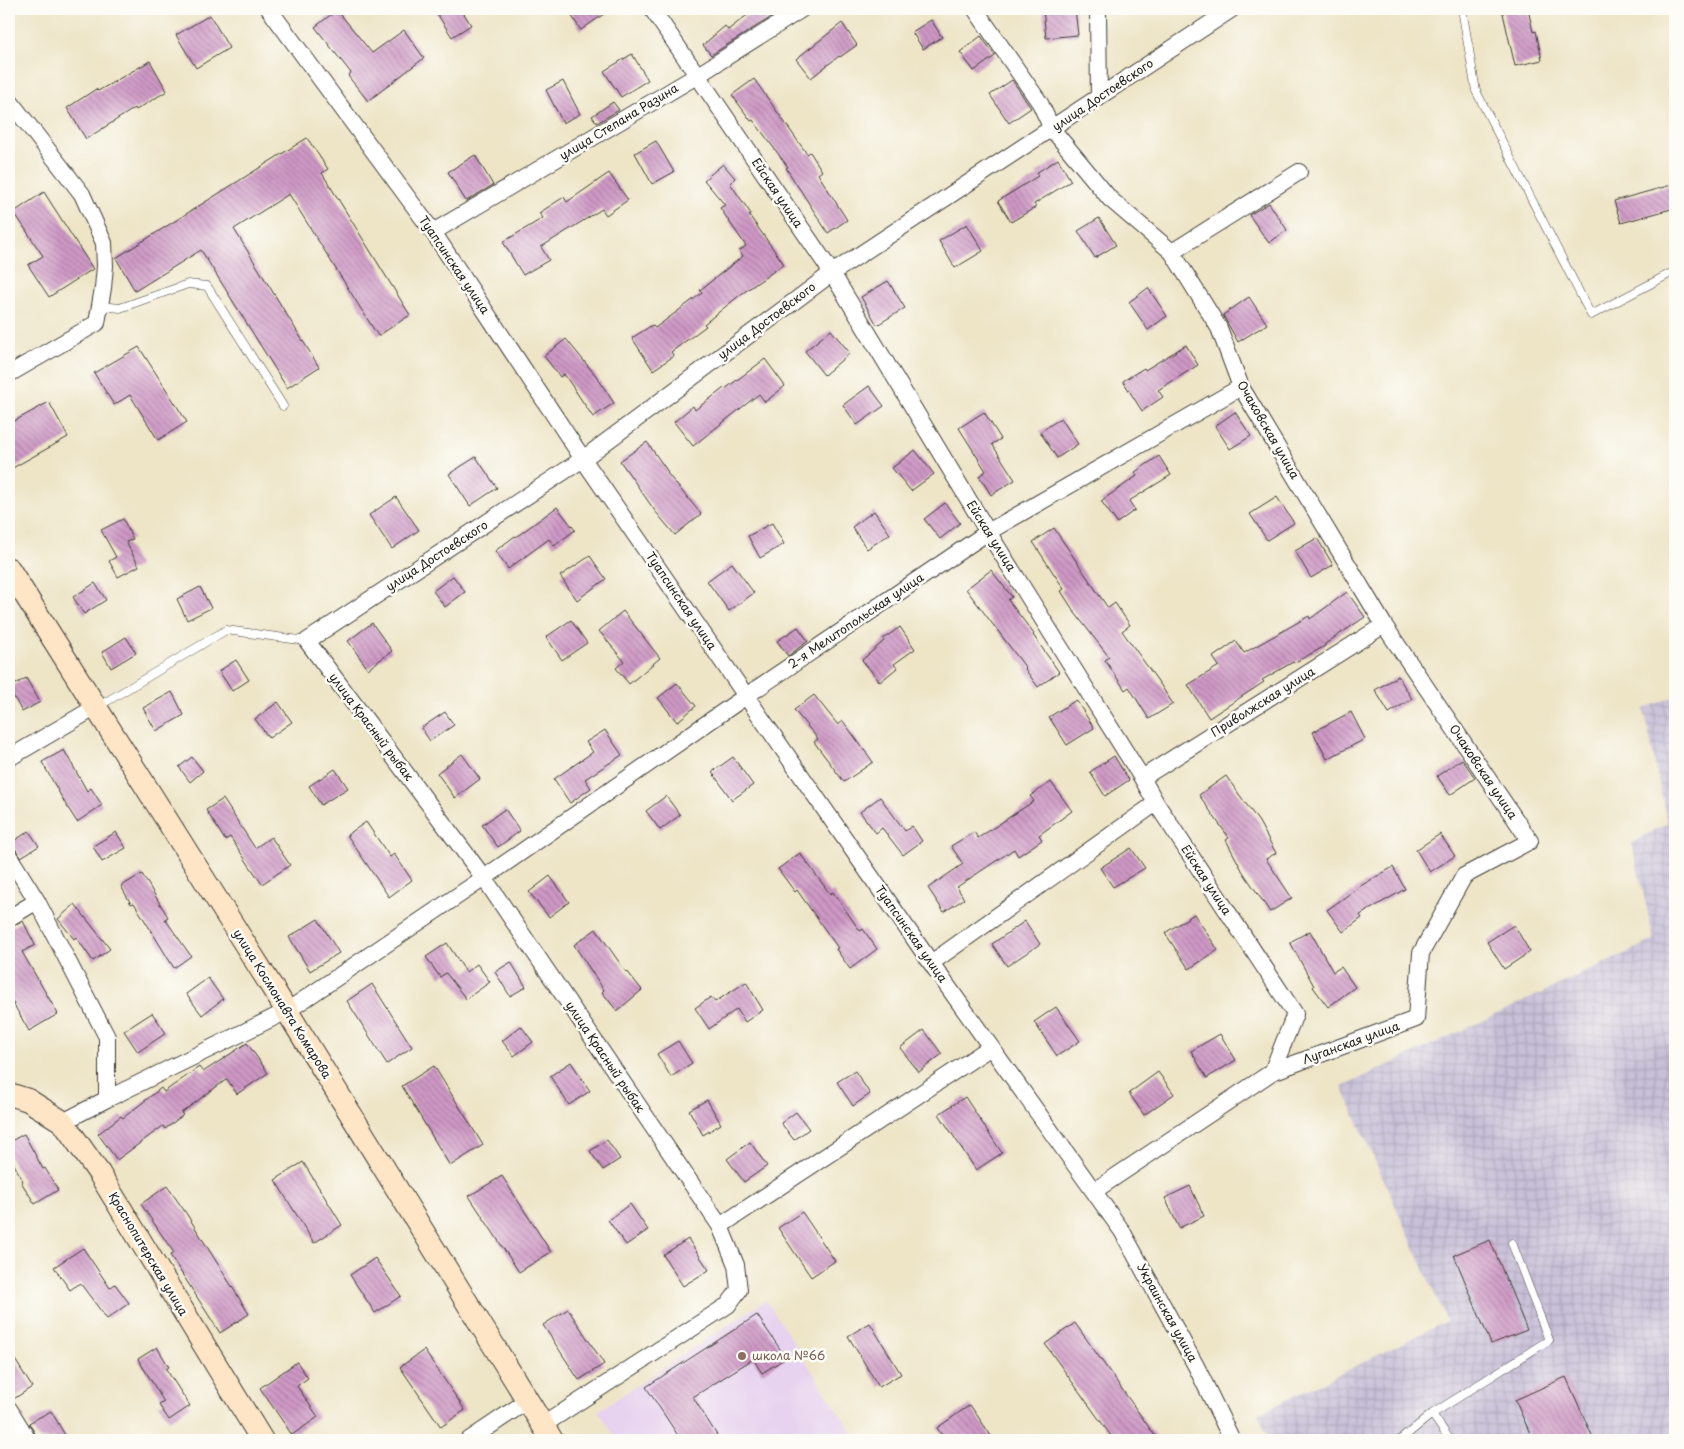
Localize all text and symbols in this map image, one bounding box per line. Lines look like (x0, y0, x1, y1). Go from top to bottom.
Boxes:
street label: улица Достоевского (1048, 53, 1157, 135)
street label: улица Степана Разина (556, 78, 682, 164)
street label: Ейская улица (748, 154, 808, 231)
street label: Туапсинская улица (415, 212, 495, 318)
street label: улица Достоевского (714, 277, 819, 363)
street label: Очаковская улица (1233, 377, 1305, 482)
street label: Ейская улица (963, 497, 1021, 575)
street label: улица Достоевского (382, 515, 491, 595)
street label: Туапсинская улица (642, 548, 722, 654)
street label: 2-я Мелитопольская улица (784, 568, 927, 672)
street label: Приволжская улица (1207, 662, 1318, 741)
street label: улица Красный рыбак (325, 669, 419, 785)
street label: Очаковская улица (1445, 720, 1523, 823)
street label: Ейская улица (1177, 841, 1237, 919)
street label: Туапсинская улица (871, 881, 952, 986)
street label: улица Космонавта Комарова (229, 925, 337, 1082)
street label: улица Красный рыбак (562, 997, 650, 1116)
street label: Луганская улица (1300, 1016, 1402, 1068)
street label: Краснопитерская улица (105, 1188, 193, 1319)
street label: Украинская улица (1133, 1260, 1203, 1365)
place label: школа №66 (752, 1346, 825, 1364)
marker: школа №66 (736, 1350, 748, 1362)

